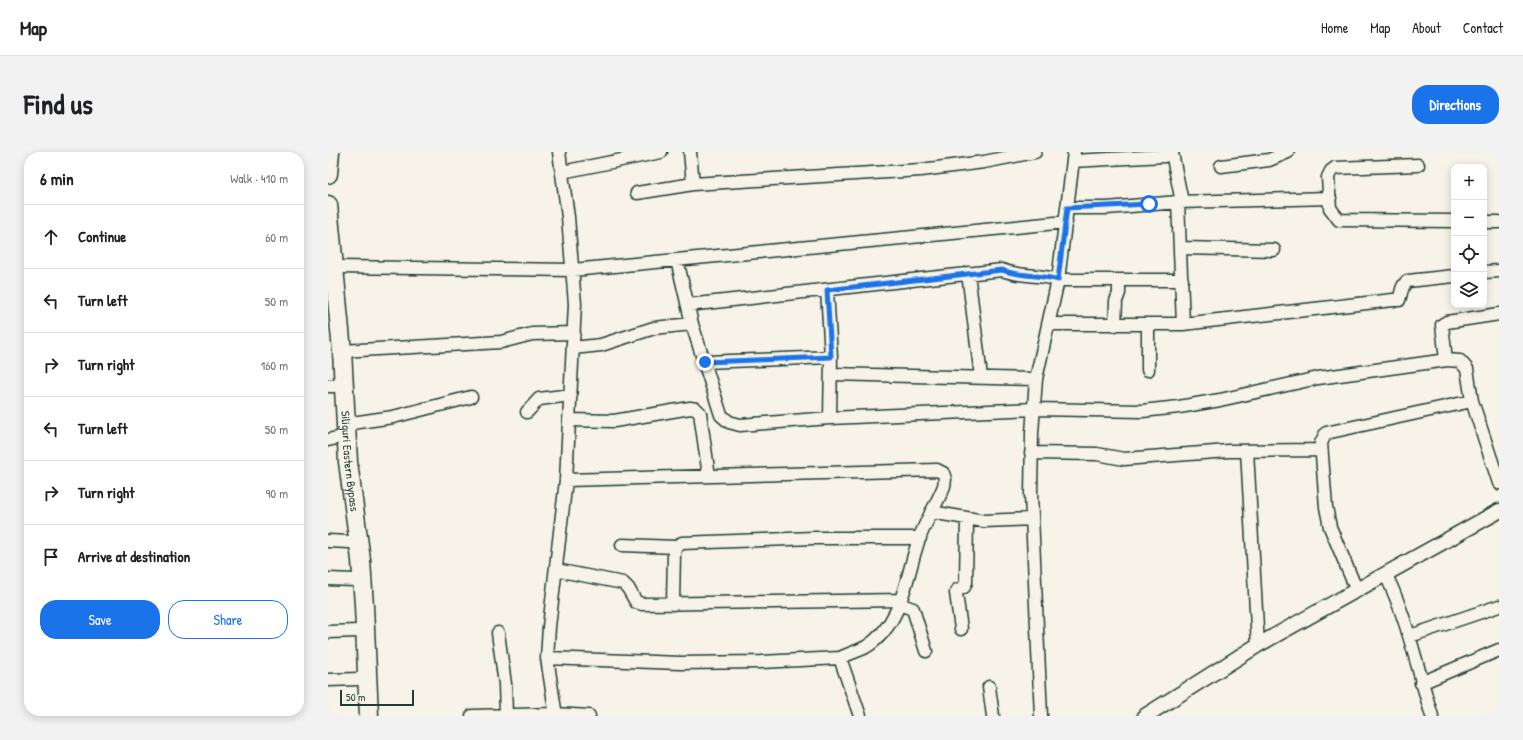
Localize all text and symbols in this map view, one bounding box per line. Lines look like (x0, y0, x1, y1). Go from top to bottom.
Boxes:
text: Map (20, 15, 47, 41)
text: Home (1321, 18, 1348, 37)
text: Map (1370, 18, 1390, 37)
text: About (1412, 18, 1441, 37)
text: Contact (1463, 18, 1503, 37)
text: Find us (24, 85, 93, 123)
button: Directions (1412, 85, 1499, 124)
map controls (1451, 164, 1487, 308)
button: + (1451, 164, 1487, 200)
text: 6 min (40, 167, 74, 190)
text: Walk · 410 m (230, 169, 288, 187)
route start (1140, 195, 1158, 213)
button: − (1451, 200, 1487, 236)
icon: ahead (40, 226, 62, 248)
text: Continue (78, 226, 126, 247)
text: 60 m (265, 228, 288, 246)
button: locate (1451, 236, 1487, 272)
button: layers (1451, 272, 1487, 308)
icon: left (40, 290, 62, 312)
text: Turn left (78, 290, 128, 311)
text: 50 m (265, 292, 288, 310)
route end (696, 353, 714, 371)
icon: right (40, 354, 62, 376)
text: Turn right (78, 354, 134, 375)
text: 160 m (260, 356, 288, 374)
street label: Siliguri Eastern Bypass (337, 410, 364, 513)
icon: left (40, 418, 62, 440)
text: Turn left (78, 418, 128, 439)
text: 50 m (265, 420, 288, 438)
icon: right (40, 482, 62, 504)
text: Turn right (78, 482, 134, 503)
text: 90 m (266, 484, 288, 502)
icon: arrive (40, 546, 62, 568)
text: Arrive at destination (78, 546, 190, 567)
button: Save (40, 600, 160, 639)
button: Share (168, 600, 288, 639)
scale bar (340, 688, 414, 707)
text: 50 m (346, 690, 366, 704)

